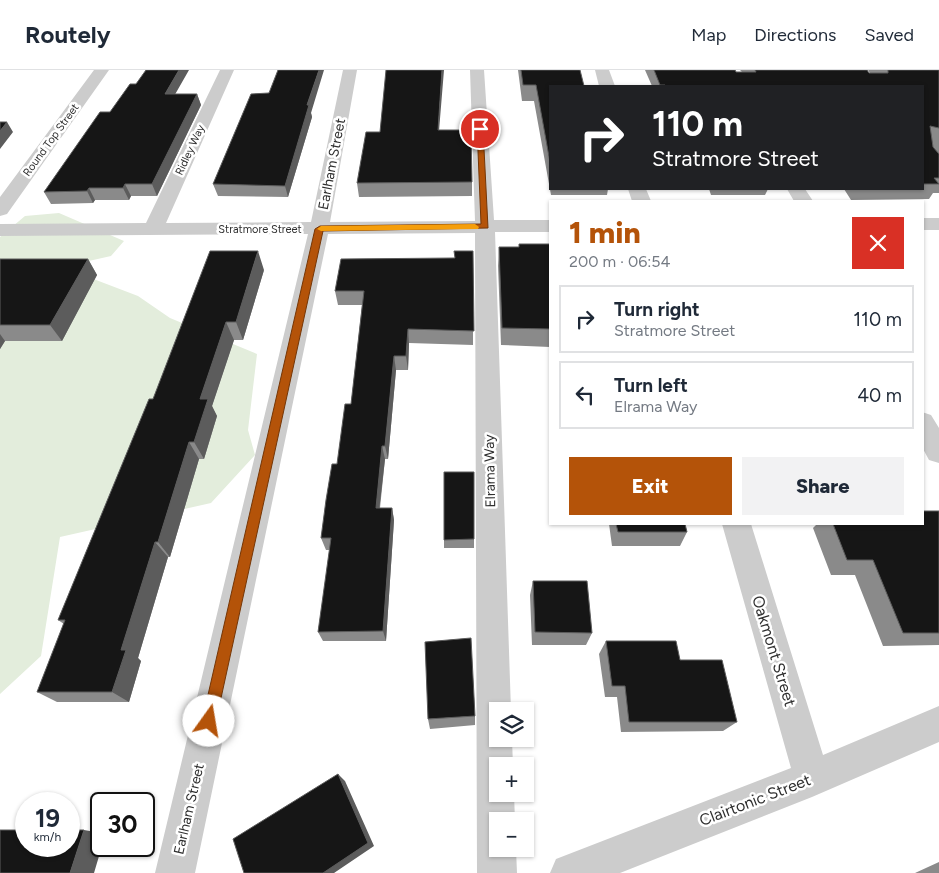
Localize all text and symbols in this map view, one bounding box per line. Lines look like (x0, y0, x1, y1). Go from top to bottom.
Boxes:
text: Routely (25, 20, 111, 49)
text: Map (691, 24, 726, 46)
text: Directions (754, 24, 836, 46)
text: Saved (864, 24, 914, 46)
street label: Round Top Street (20, 101, 82, 179)
text: 110 m (652, 103, 743, 145)
icon: right (569, 105, 634, 170)
pin (459, 108, 501, 150)
icon: arrive (466, 115, 494, 143)
street label: Earlham Street (315, 117, 349, 211)
street label: Ridley Way (173, 123, 207, 177)
text: Stratmore Street (652, 145, 819, 172)
text: 1 min (569, 214, 641, 251)
button: close (852, 217, 904, 269)
street label: Stratmore Street (218, 223, 302, 236)
text: 200 m · 06:54 (569, 252, 671, 271)
text: Turn right (614, 298, 700, 321)
icon: right (571, 305, 599, 333)
text: 110 m (853, 308, 902, 331)
text: Stratmore Street (614, 321, 735, 340)
text: Turn left (614, 374, 688, 397)
icon: left (571, 381, 599, 409)
text: 40 m (857, 384, 902, 407)
text: Elrama Way (614, 397, 697, 416)
street label: Elrama Way (481, 434, 499, 508)
button: Exit (569, 457, 732, 515)
button: Share (742, 457, 904, 515)
street label: Oakmont Street (748, 593, 800, 709)
position arrow (182, 694, 234, 746)
map controls (489, 702, 534, 857)
button: layers (489, 702, 534, 747)
button: + (489, 757, 534, 802)
street label: Earlham Street (170, 762, 208, 856)
street label: Clairtonic Street (697, 770, 813, 830)
speed limit sign: 30 (90, 792, 155, 857)
text: 19 (35, 803, 60, 833)
button: − (489, 812, 534, 857)
text: km/h (34, 830, 61, 844)

